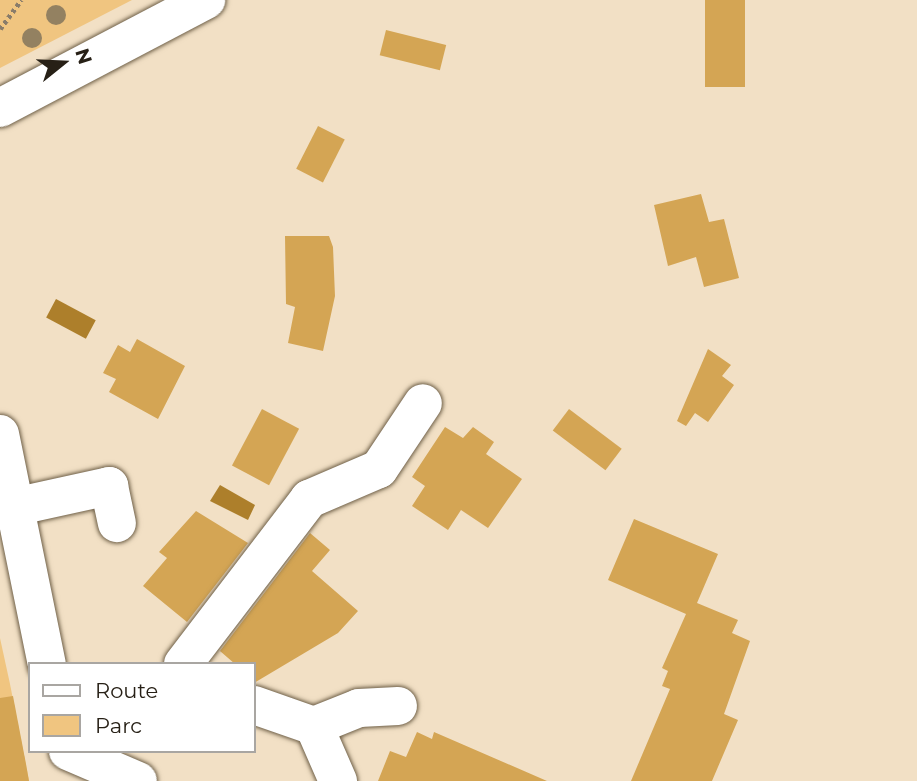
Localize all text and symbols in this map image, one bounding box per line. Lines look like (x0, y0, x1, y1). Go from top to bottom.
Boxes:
north arrow (28, 28, 98, 98)
text: N (70, 45, 97, 67)
legend (28, 662, 256, 753)
text: Route (95, 678, 158, 703)
text: Parc (95, 713, 142, 738)

